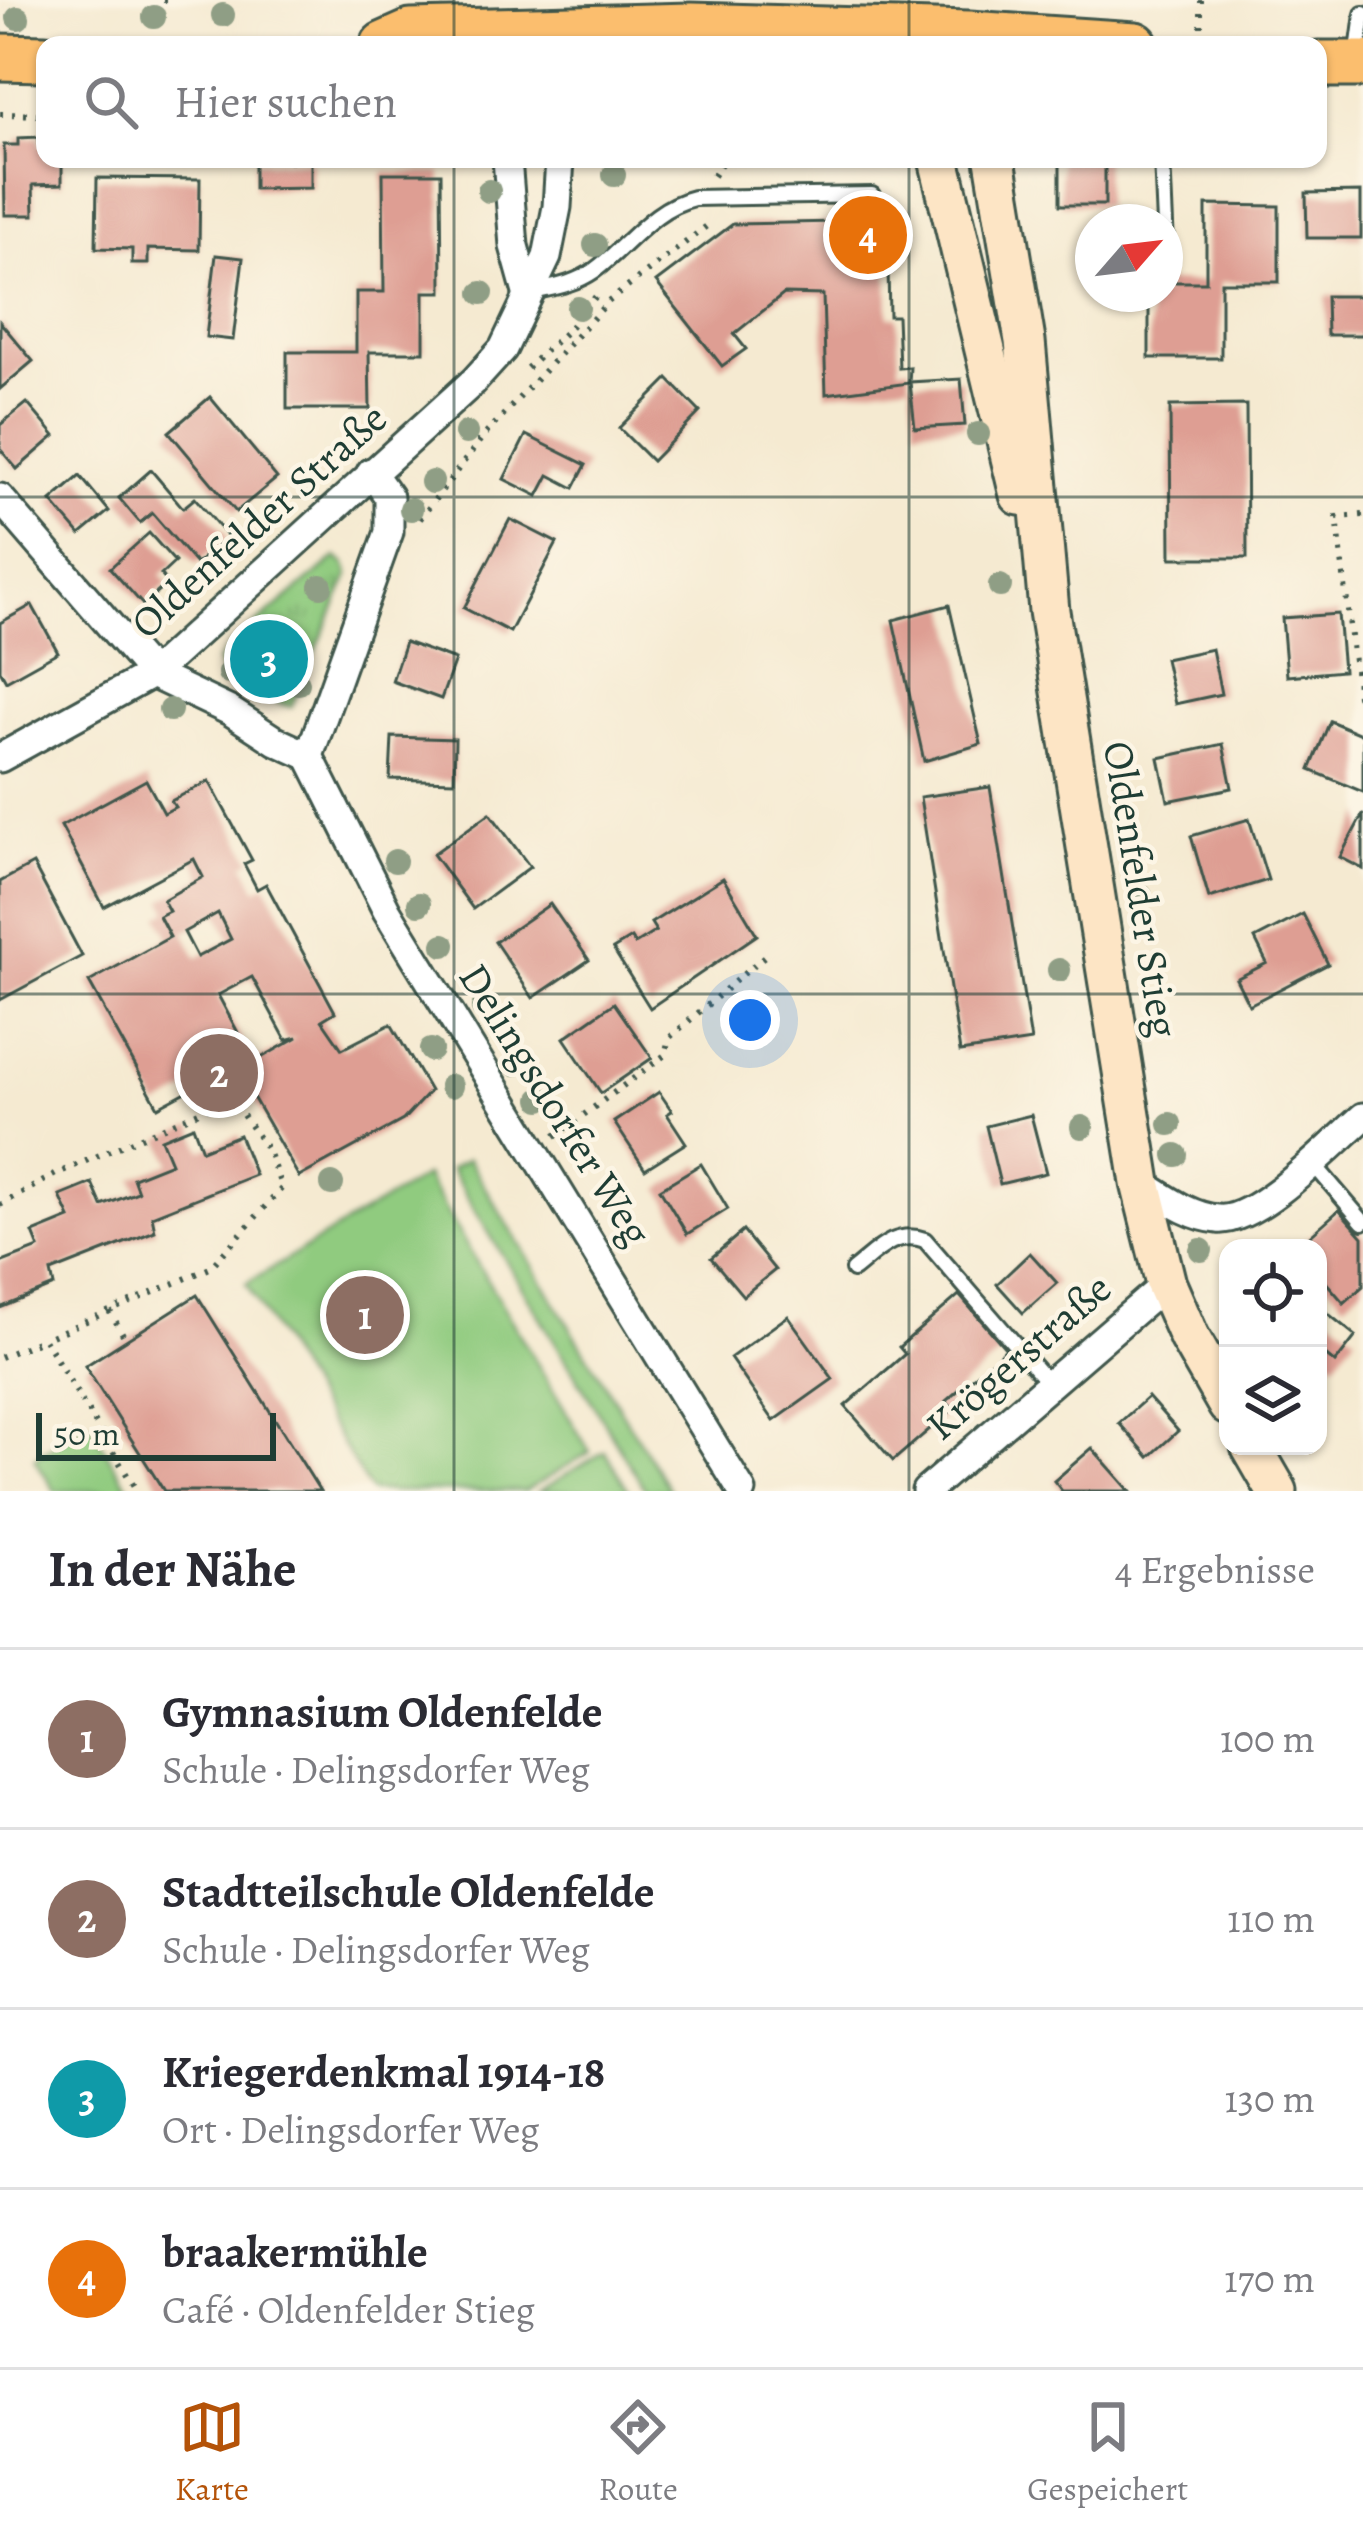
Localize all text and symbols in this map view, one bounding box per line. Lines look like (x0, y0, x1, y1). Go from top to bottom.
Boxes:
search box (36, 36, 1327, 168)
icon: search (78, 69, 144, 135)
text: Hier suchen (174, 71, 397, 133)
pin: 4 (829, 190, 907, 280)
north arrow (1075, 204, 1183, 312)
street label: Oldenfelder Straße (118, 390, 399, 651)
pin: 3 (230, 614, 308, 704)
street label: Oldenfelder Stieg (1090, 737, 1193, 1041)
street label: Delingsdorfer Weg (446, 952, 665, 1256)
your location (720, 990, 780, 1050)
pin: 2 (180, 1028, 258, 1118)
map controls (1219, 1239, 1327, 1455)
button: locate (1219, 1239, 1327, 1347)
street label: Krögerstraße (913, 1260, 1123, 1453)
pin: 1 (326, 1270, 404, 1360)
button: layers (1219, 1347, 1327, 1455)
scale bar (36, 1407, 276, 1460)
text: 50 m (54, 1411, 120, 1456)
text: In der Nähe (48, 1534, 297, 1604)
text: 4 Ergebnisse (1115, 1543, 1315, 1596)
text: Gymnasium Oldenfelde (162, 1681, 603, 1743)
text: 1 (80, 1712, 94, 1765)
text: 100 m (1220, 1712, 1315, 1765)
text: Schule · Delingsdorfer Weg (162, 1743, 590, 1796)
text: Stadtteilschule Oldenfelde (162, 1861, 655, 1923)
text: 2 (78, 1892, 96, 1945)
text: 110 m (1227, 1892, 1315, 1945)
text: Schule · Delingsdorfer Weg (162, 1923, 590, 1976)
text: Kriegerdenkmal 1914-18 (162, 2041, 605, 2103)
text: 3 (79, 2072, 95, 2125)
text: 130 m (1224, 2072, 1315, 2125)
text: Ort · Delingsdorfer Weg (162, 2103, 540, 2156)
text: braakermühle (162, 2221, 428, 2283)
text: 4 (78, 2252, 96, 2305)
text: 170 m (1224, 2252, 1315, 2305)
text: Café · Oldenfelder Stieg (162, 2283, 535, 2336)
tab: Karte (175, 2394, 249, 2511)
tab: Route (599, 2394, 678, 2511)
tab: Gespeichert (1027, 2394, 1188, 2511)

